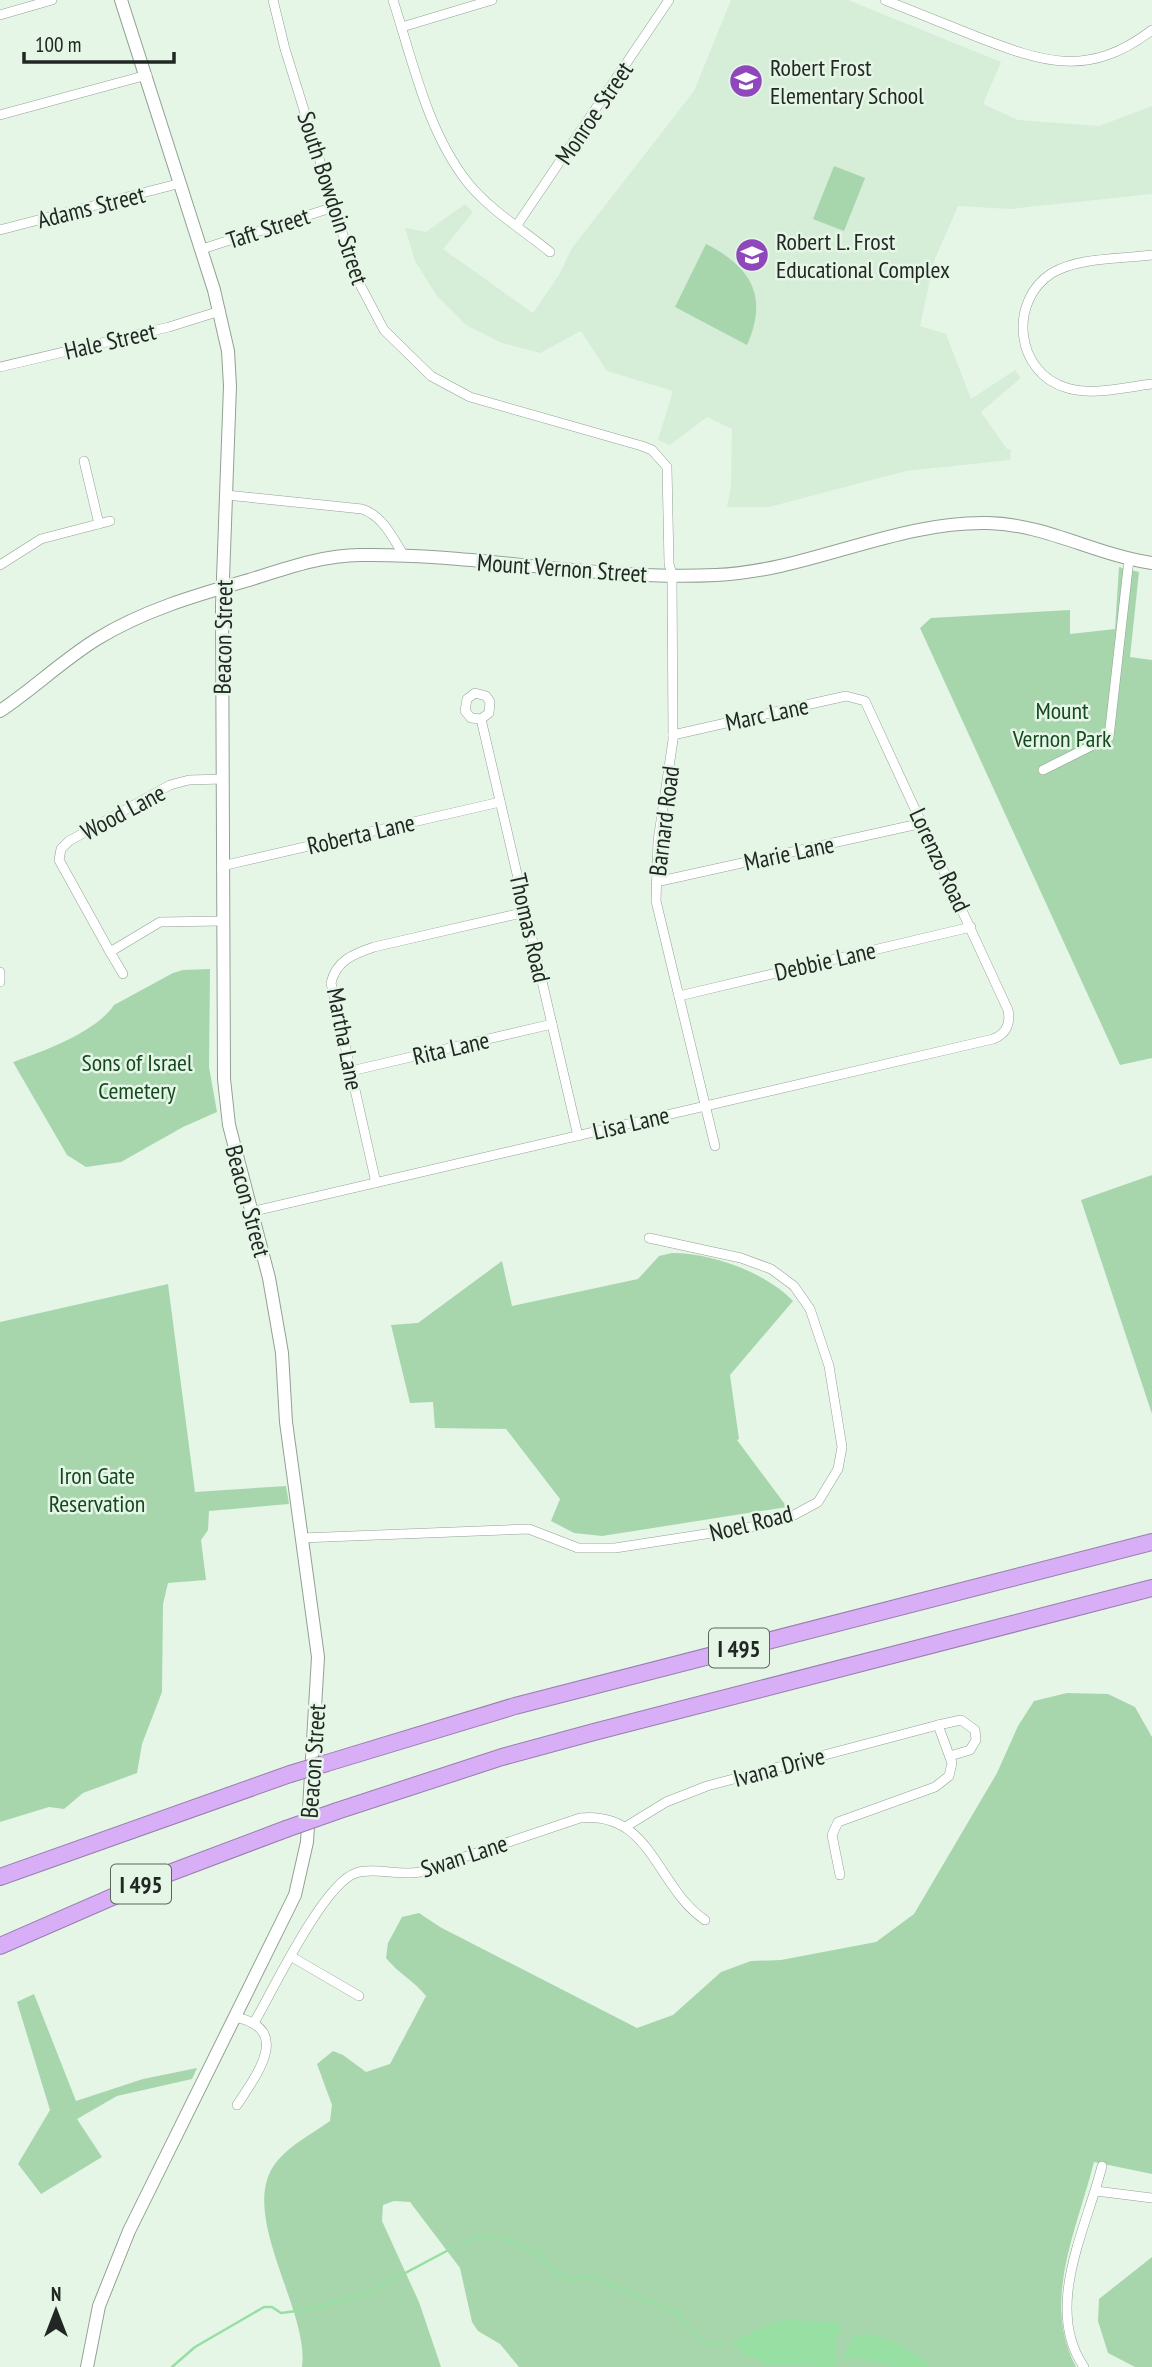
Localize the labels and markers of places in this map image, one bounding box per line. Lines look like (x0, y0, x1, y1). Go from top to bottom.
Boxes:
place label: Robert Frost Elementary School (770, 52, 924, 111)
school or university icon: Robert Frost Elementary School (727, 62, 765, 100)
place label: Robert L. Frost Educational Complex (776, 226, 950, 285)
school or university icon: Robert L. Frost Educational Complex (733, 236, 771, 274)

